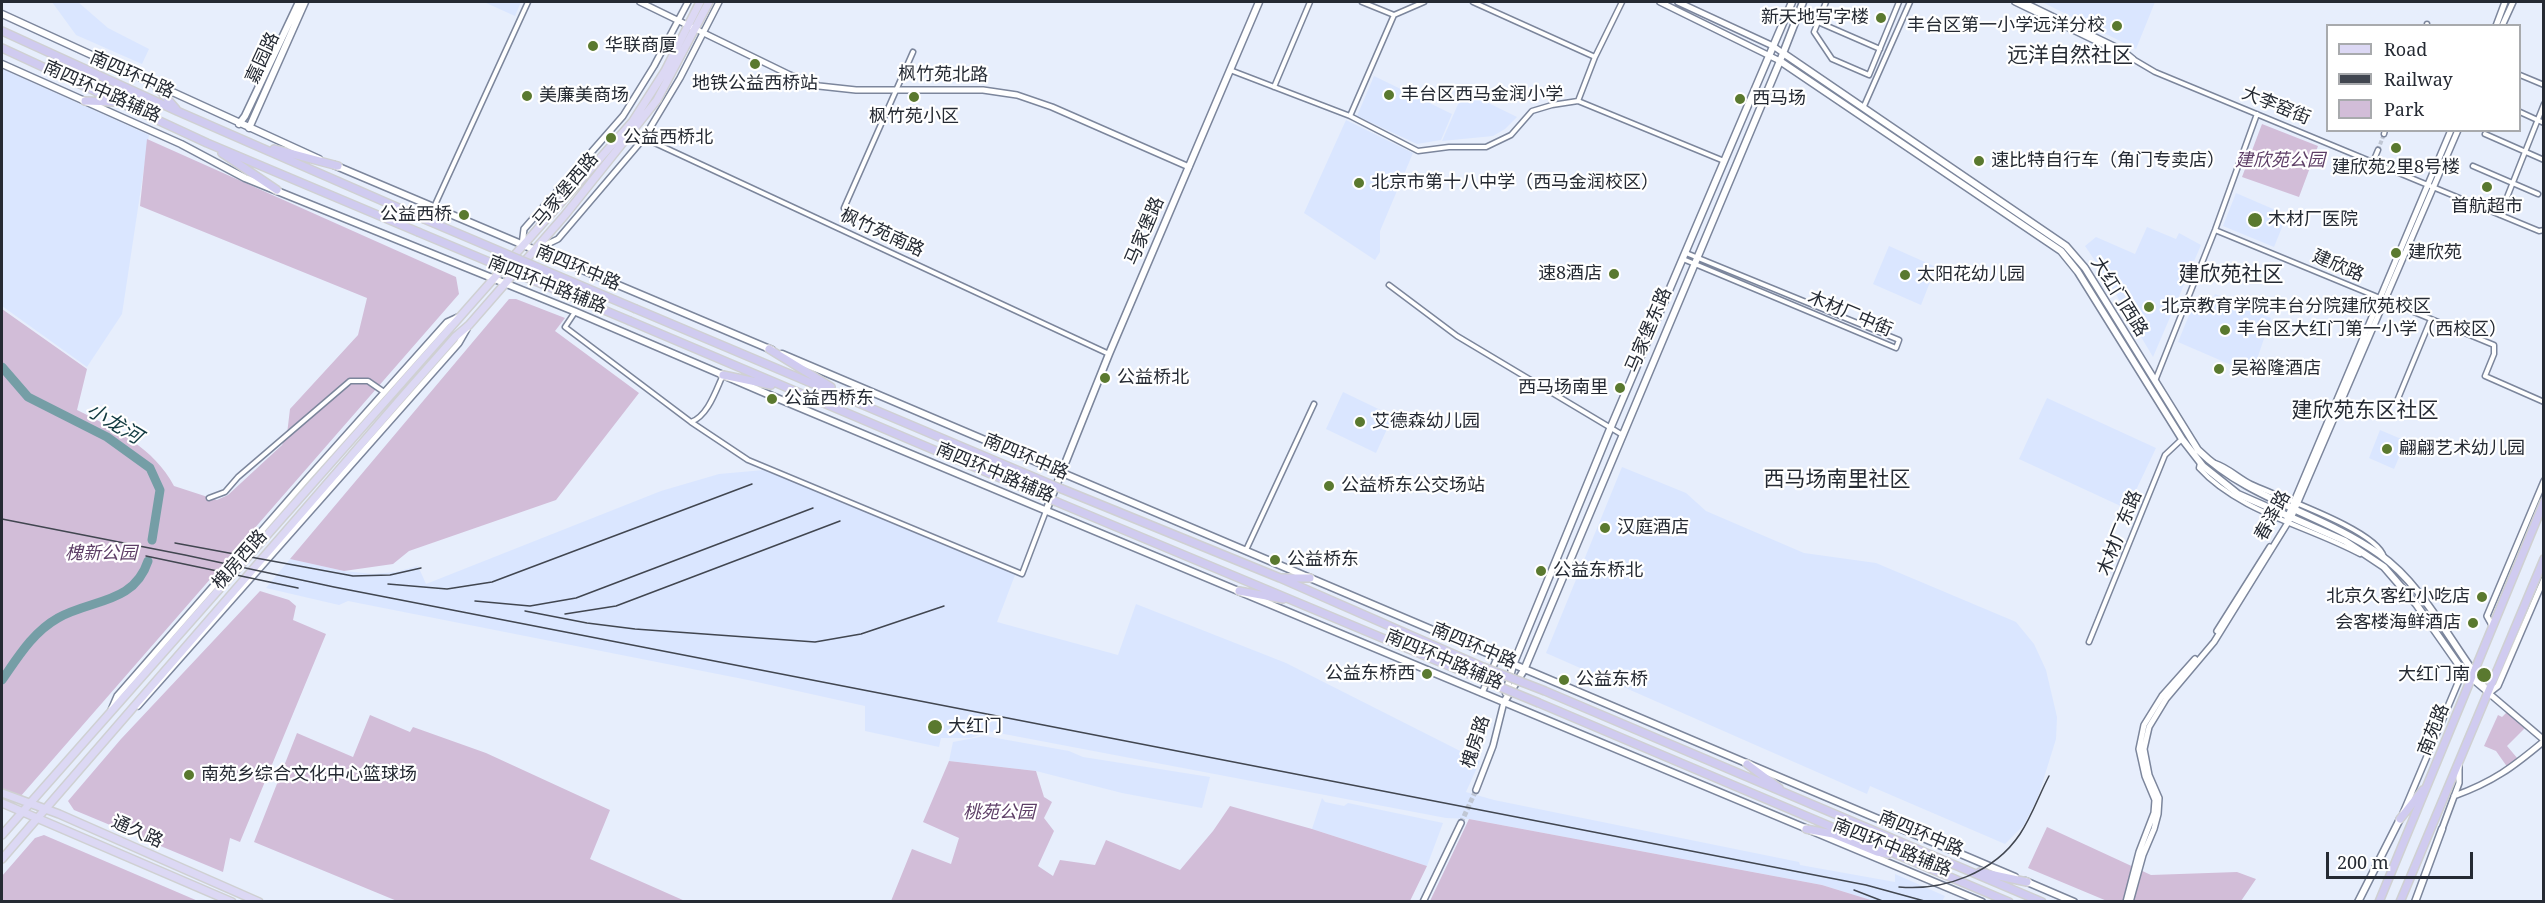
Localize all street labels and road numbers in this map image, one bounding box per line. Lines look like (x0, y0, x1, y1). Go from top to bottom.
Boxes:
street label: 嘉园路 (242, 29, 284, 87)
street label: 南四环中路 (86, 47, 178, 103)
street label: 南四环中路辅路 (40, 57, 164, 127)
street label: 枫竹苑北路 (898, 63, 988, 87)
street label: 大李窑街 (2239, 83, 2313, 129)
street label: 马家堡西路 (529, 149, 603, 231)
street label: 马家堡路 (1121, 194, 1169, 268)
street label: 枫竹苑南路 (837, 204, 927, 262)
street label: 南四环中路 (532, 240, 624, 296)
street label: 建欣路 (2309, 246, 2367, 286)
street label: 南四环中路辅路 (485, 251, 609, 319)
street label: 大红门西路 (2086, 253, 2152, 341)
street label: 马家堡东路 (1621, 284, 1677, 376)
street label: 木材厂中街 (1804, 286, 1896, 342)
street label: 南四环中路 (980, 429, 1072, 485)
street label: 南四环中路辅路 (933, 438, 1057, 508)
street label: 木材厂东路 (2093, 487, 2147, 579)
street label: 春泽路 (2250, 487, 2296, 545)
street label: 槐房西路 (208, 526, 272, 594)
street label: 南四环中路 (1428, 618, 1520, 674)
street label: 南四环中路辅路 (1382, 625, 1506, 695)
street label: 南苑路 (2414, 701, 2454, 759)
street label: 槐房路 (1457, 713, 1495, 771)
street label: 南四环中路 (1875, 806, 1967, 862)
street label: 通久路 (108, 811, 166, 853)
street label: 南四环中路辅路 (1830, 814, 1954, 882)

